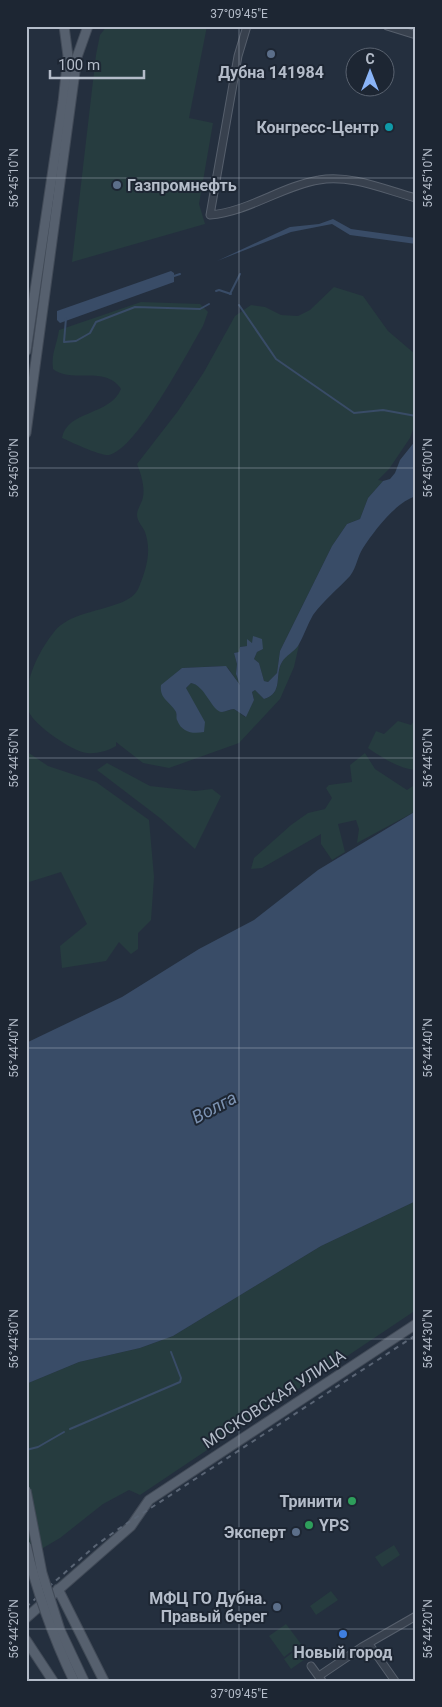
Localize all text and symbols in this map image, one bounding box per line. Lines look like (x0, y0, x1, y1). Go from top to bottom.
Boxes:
text: 37°09'45"E (210, 7, 268, 21)
scale bar (50, 48, 144, 80)
marker: Дубна 141984 (265, 48, 277, 60)
north arrow (344, 48, 394, 98)
text: С (365, 51, 375, 67)
text: 100 m (58, 56, 100, 74)
place label: Дубна 141984 (218, 63, 324, 82)
place label: Конгресс-Центр (256, 118, 379, 137)
marker: Конгресс-Центр (383, 121, 395, 133)
text: 56°45'10"N (7, 148, 21, 208)
text: 56°45'10"N (421, 148, 435, 208)
place label: Газпромнефть (127, 176, 237, 195)
marker: Газпромнефть (111, 179, 123, 191)
text: 56°45'00"N (7, 438, 21, 498)
text: 56°45'00"N (421, 438, 435, 498)
text: 56°44'50"N (7, 728, 21, 788)
text: 56°44'50"N (421, 728, 435, 788)
text: 56°44'40"N (7, 1018, 21, 1078)
text: 56°44'40"N (421, 1018, 435, 1078)
water label: Волга (188, 1087, 240, 1127)
text: 56°44'30"N (7, 1309, 21, 1369)
text: 56°44'30"N (421, 1309, 435, 1369)
street label: МОСКОВСКАЯ УЛИЦА (199, 1345, 349, 1452)
place label: Тринити (279, 1492, 342, 1511)
marker: Тринити (346, 1495, 358, 1507)
place label: YPS (319, 1516, 349, 1535)
marker: YPS (303, 1519, 315, 1531)
place label: Эксперт (224, 1523, 286, 1542)
marker: Эксперт (290, 1526, 302, 1538)
place label: МФЦ ГО Дубна. Правый берег (149, 1589, 267, 1626)
text: 56°44'20"N (7, 1599, 21, 1659)
text: 56°44'20"N (421, 1599, 435, 1659)
marker: МФЦ ГО Дубна. Правый берег (271, 1601, 283, 1613)
marker: Новый город (337, 1628, 349, 1640)
place label: Новый город (294, 1643, 392, 1662)
text: 37°09'45"E (210, 1687, 268, 1701)

